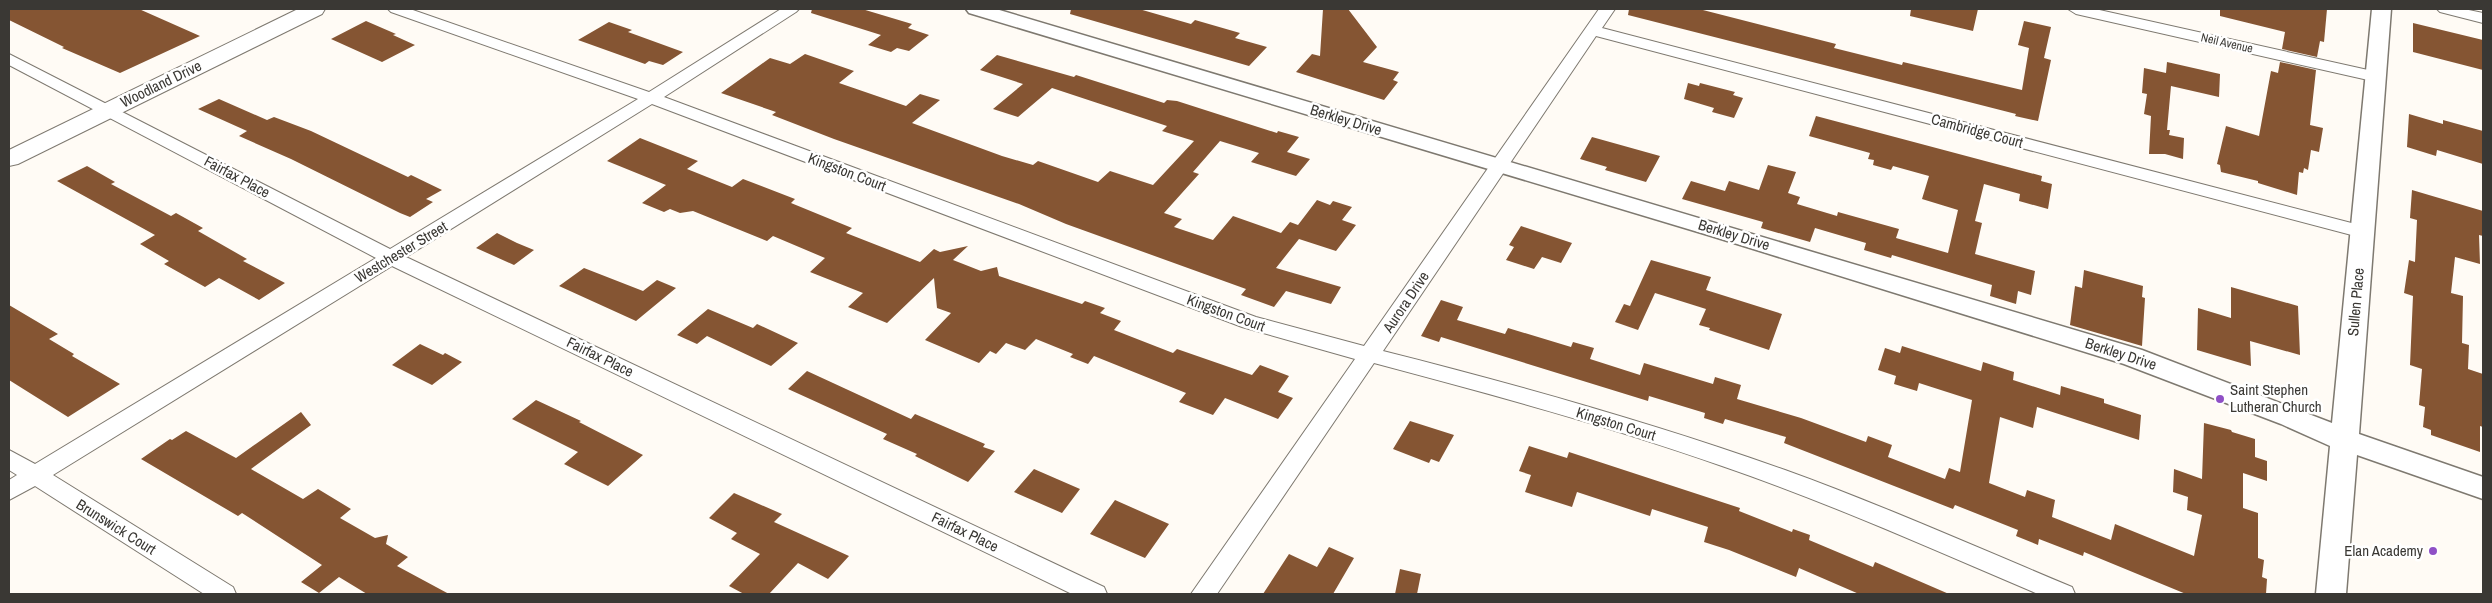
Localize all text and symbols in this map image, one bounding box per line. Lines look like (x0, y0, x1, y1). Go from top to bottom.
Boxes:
street label: Neil Avenue (2199, 29, 2255, 57)
street label: Woodland Drive (117, 55, 205, 112)
street label: Berkley Drive (1308, 99, 1385, 140)
street label: Cambridge Court (1929, 108, 2026, 153)
street label: Kingston Court (805, 147, 890, 196)
street label: Fairfax Place (201, 150, 274, 203)
street label: Berkley Drive (1696, 214, 1773, 255)
street label: Westchester Street (351, 215, 451, 287)
street label: Aurora Drive (1377, 267, 1434, 337)
street label: Sullen Place (2342, 267, 2369, 337)
street label: Kingston Court (1184, 289, 1269, 337)
street label: Fairfax Place (563, 331, 637, 382)
street label: Berkley Drive (2083, 332, 2160, 375)
place label: Saint Stephen Lutheran Church (2230, 379, 2322, 417)
marker: Saint Stephen Lutheran Church (2214, 393, 2226, 405)
street label: Kingston Court (1574, 401, 1659, 446)
street label: Brunswick Court (72, 494, 161, 560)
street label: Fairfax Place (928, 506, 1002, 557)
place label: Elan Academy (2344, 540, 2424, 561)
marker: Elan Academy (2427, 545, 2439, 557)

